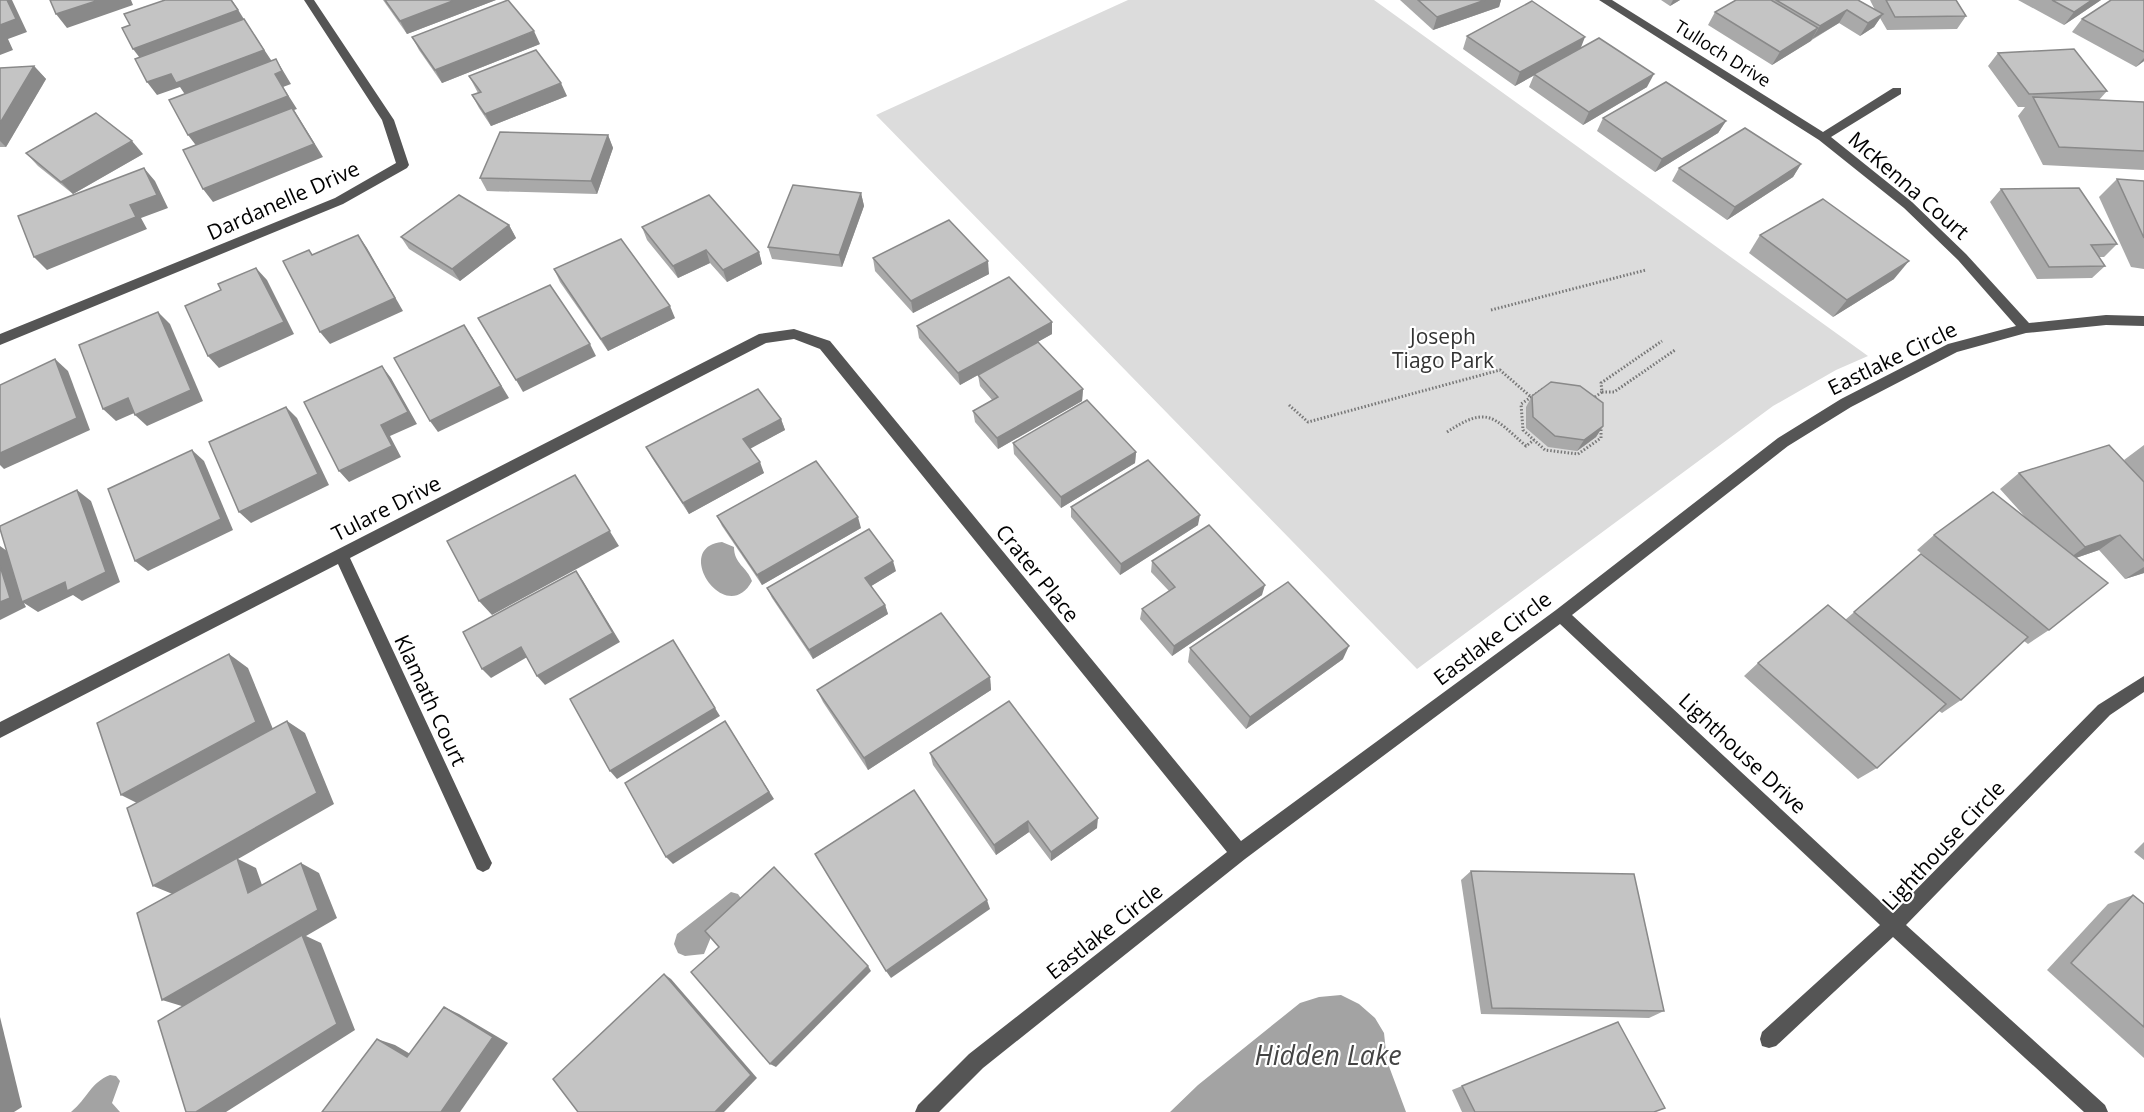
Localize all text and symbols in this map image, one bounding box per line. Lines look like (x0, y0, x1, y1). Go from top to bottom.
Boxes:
street label: Tulloch Drive (1670, 14, 1776, 92)
street label: McKenna Court (1843, 125, 1975, 245)
street label: Dardanelle Drive (202, 154, 364, 246)
street label: Eastlake Circle (1823, 315, 1961, 401)
park label: Joseph Tiago Park (1392, 322, 1494, 374)
street label: Tulare Drive (327, 469, 445, 547)
street label: Crater Place (990, 518, 1086, 628)
street label: Eastlake Circle (1428, 585, 1556, 691)
street label: Klamath Court (388, 630, 474, 770)
street label: Lighthouse Drive (1673, 686, 1813, 820)
street label: Lighthouse Circle (1875, 774, 2011, 916)
street label: Eastlake Circle (1040, 877, 1168, 985)
water label: Hidden Lake (1254, 1036, 1402, 1073)

